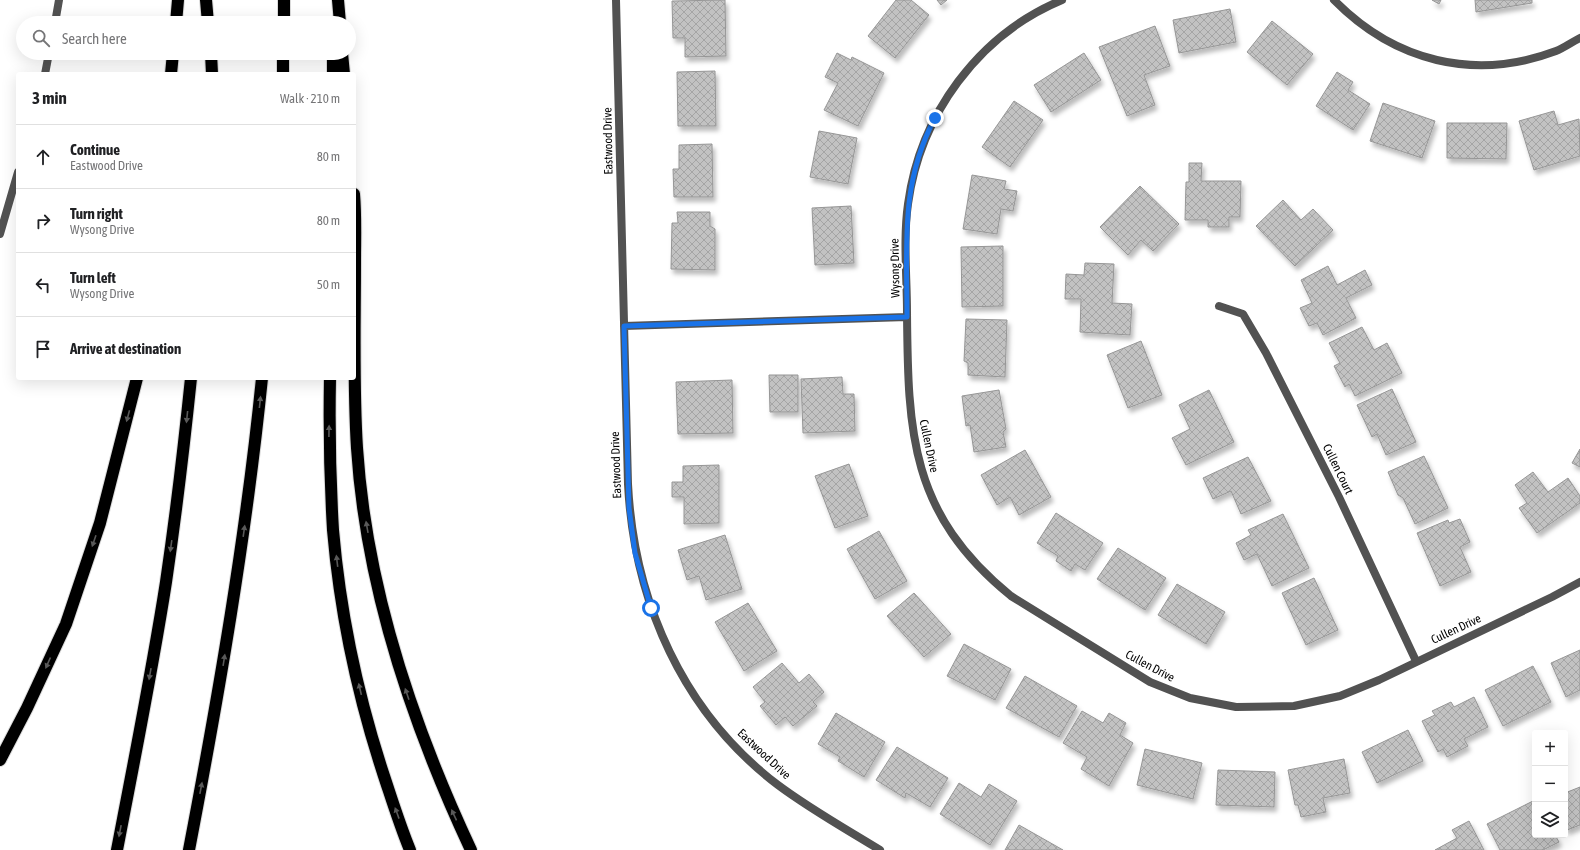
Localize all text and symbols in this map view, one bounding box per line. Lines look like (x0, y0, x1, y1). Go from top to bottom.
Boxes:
search box (16, 16, 356, 60)
icon: search (30, 27, 52, 49)
text: Search here (62, 30, 127, 47)
text: 3 min (32, 88, 67, 108)
text: Walk · 210 m (280, 91, 340, 106)
street label: Eastwood Drive (600, 107, 616, 175)
route end (926, 109, 944, 127)
text: Continue (70, 141, 120, 158)
icon: ahead (32, 146, 54, 168)
text: 80 m (317, 149, 340, 164)
text: Eastwood Drive (70, 158, 143, 173)
text: Turn right (70, 205, 123, 222)
icon: right (32, 210, 54, 232)
text: 80 m (317, 213, 340, 228)
text: Wysong Drive (70, 222, 134, 237)
street label: Wysong Drive (887, 238, 903, 298)
text: Turn left (70, 269, 116, 286)
icon: left (32, 274, 54, 296)
text: 50 m (317, 277, 340, 292)
text: Wysong Drive (70, 286, 134, 301)
icon: arrive (32, 338, 54, 360)
text: Arrive at destination (70, 340, 181, 357)
one-way arrow (257, 396, 263, 409)
one-way arrow (125, 410, 131, 422)
one-way arrow (184, 411, 190, 423)
street label: Cullen Drive (917, 418, 941, 474)
one-way arrow (326, 424, 332, 437)
street label: Eastwood Drive (608, 431, 624, 499)
street label: Cullen Court (1320, 442, 1356, 497)
one-way arrow (364, 520, 370, 533)
one-way arrow (241, 525, 247, 537)
one-way arrow (91, 536, 97, 548)
one-way arrow (168, 540, 174, 552)
one-way arrow (334, 555, 340, 567)
route start (642, 599, 660, 617)
street label: Cullen Drive (1429, 611, 1483, 647)
street label: Cullen Drive (1123, 647, 1177, 685)
one-way arrow (221, 654, 227, 666)
one-way arrow (45, 657, 51, 669)
one-way arrow (147, 668, 153, 680)
one-way arrow (356, 683, 362, 695)
one-way arrow (404, 687, 410, 699)
street label: Eastwood Drive (735, 726, 793, 782)
map controls (1532, 730, 1568, 838)
button: + (1532, 730, 1568, 766)
button: − (1532, 766, 1568, 802)
one-way arrow (198, 782, 204, 794)
button: layers (1532, 802, 1568, 838)
one-way arrow (393, 807, 399, 819)
one-way arrow (451, 809, 457, 820)
one-way arrow (117, 825, 123, 837)

